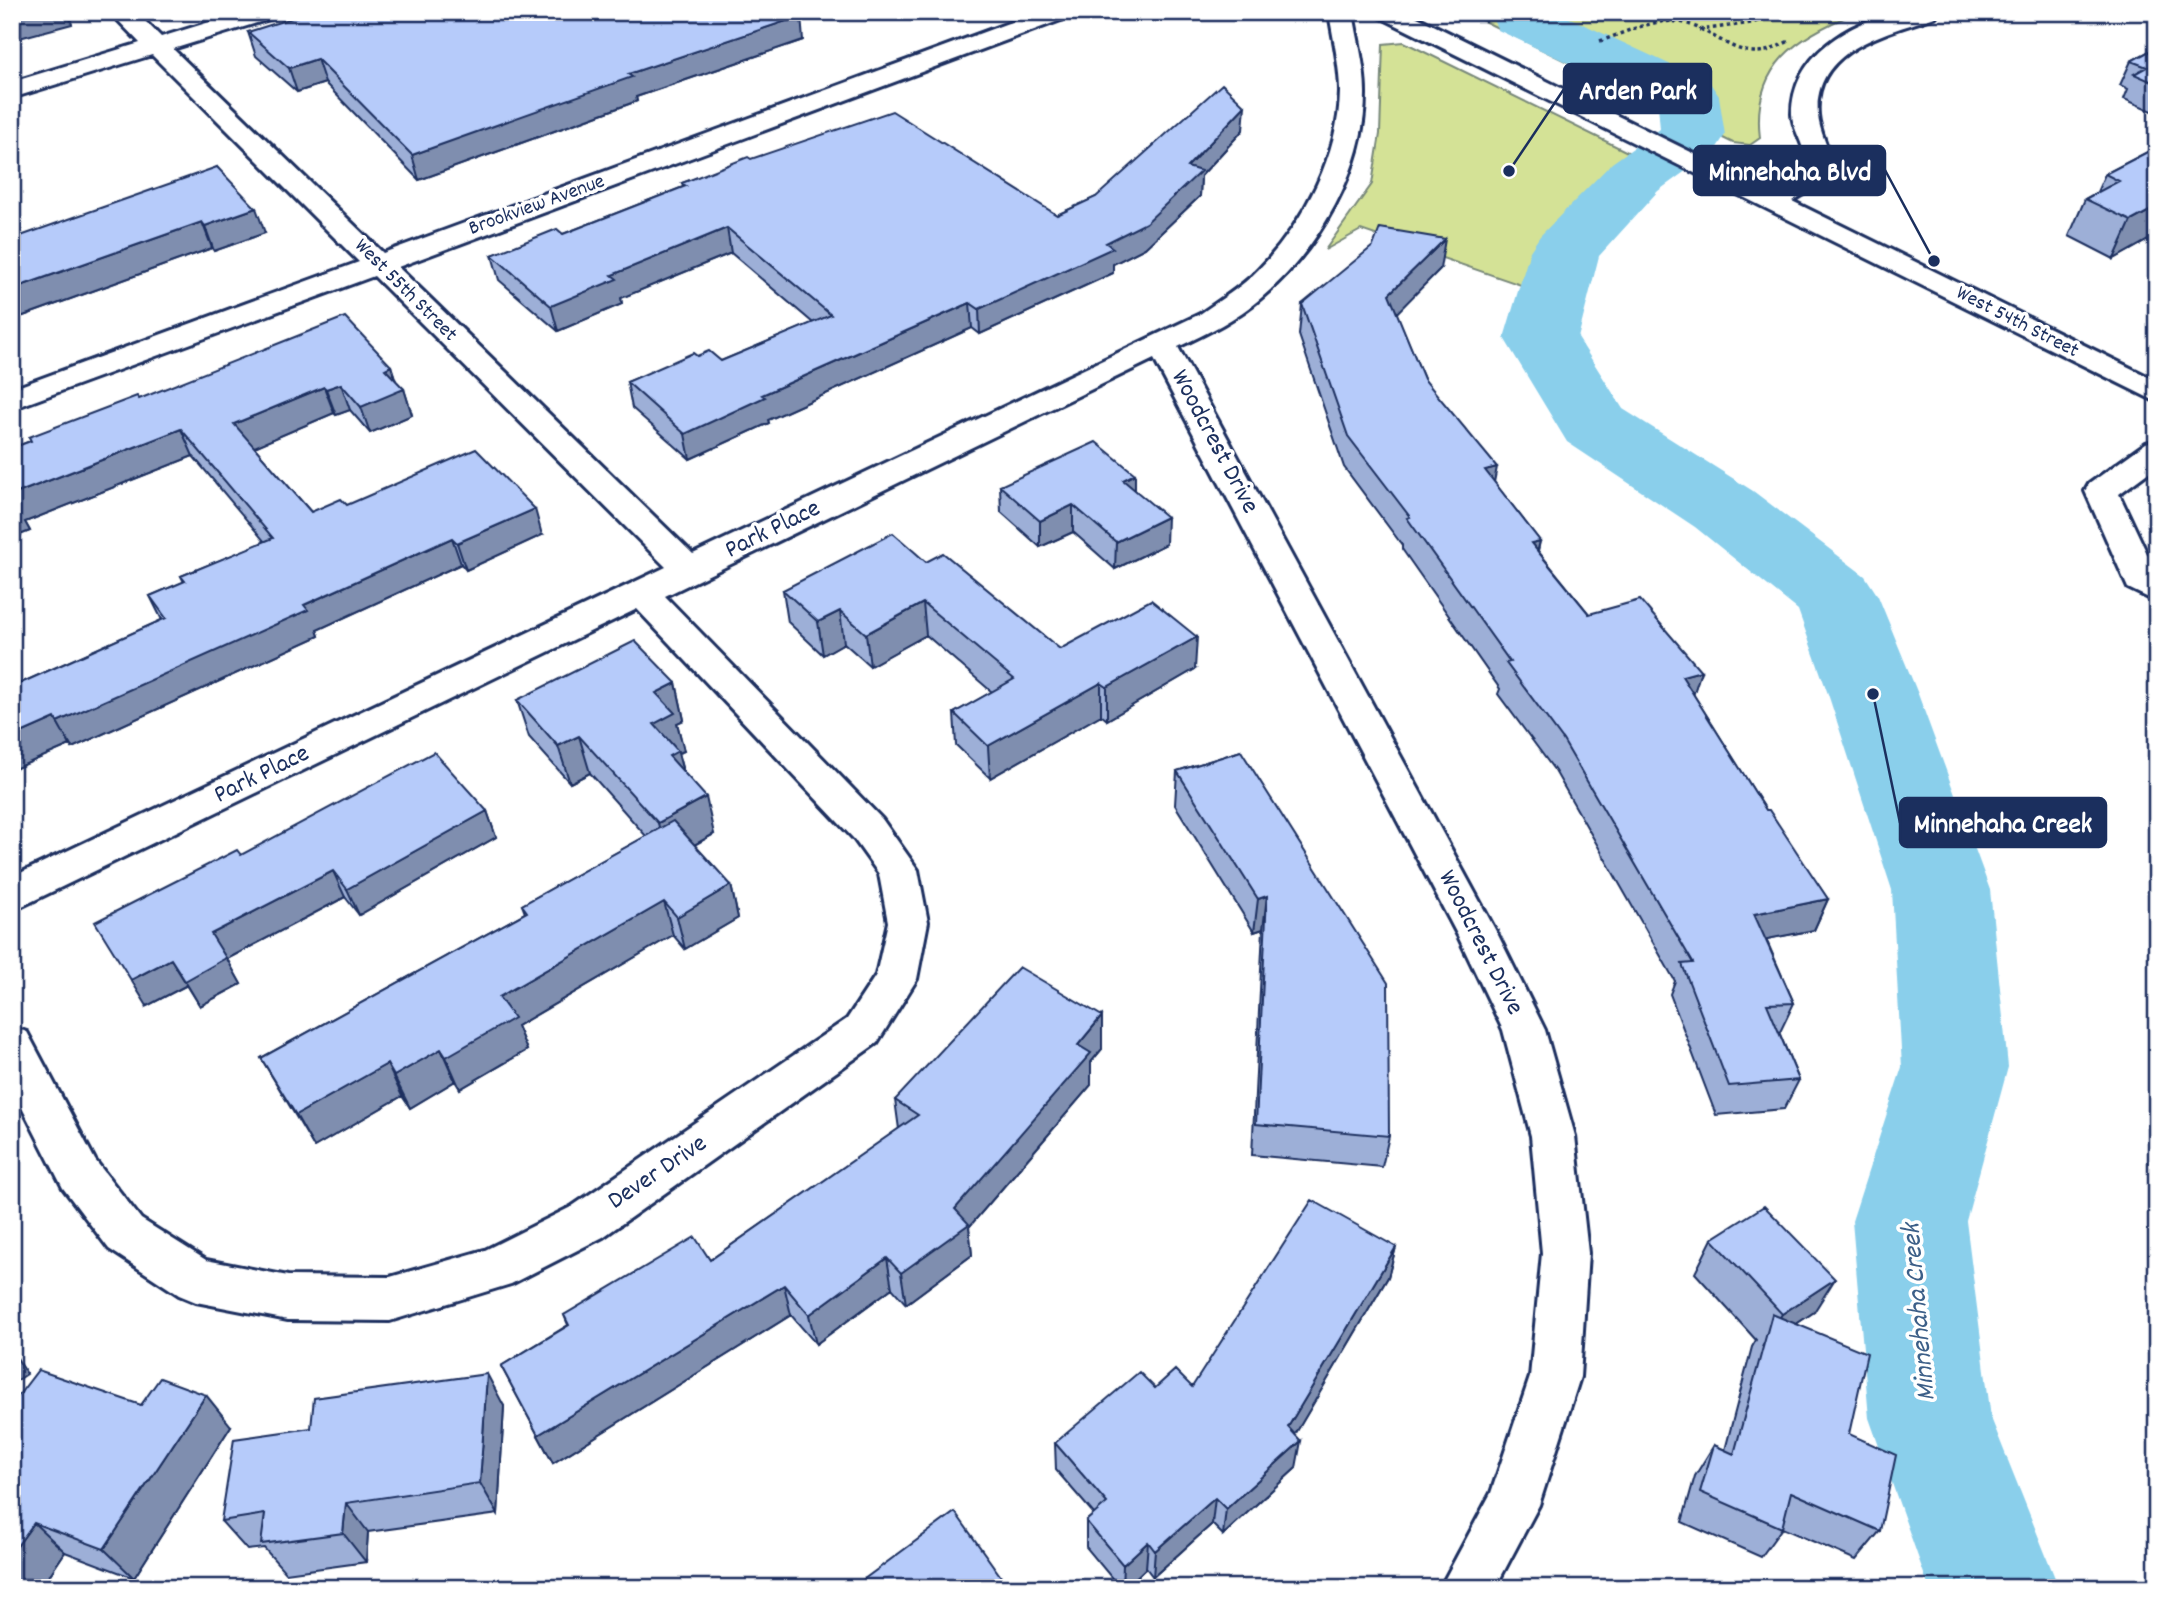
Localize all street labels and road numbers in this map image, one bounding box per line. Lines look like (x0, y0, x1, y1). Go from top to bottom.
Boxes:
street label: Brookview Avenue (465, 168, 609, 244)
street label: West 55th Street (347, 233, 464, 350)
street label: West 54th Street (1950, 279, 2084, 367)
street label: Woodcrest Drive (1160, 363, 1268, 521)
street label: Park Place (719, 491, 827, 569)
street label: Park Place (208, 736, 316, 814)
street label: Woodcrest Drive (1428, 864, 1532, 1022)
street label: Dever Drive (601, 1126, 715, 1220)

